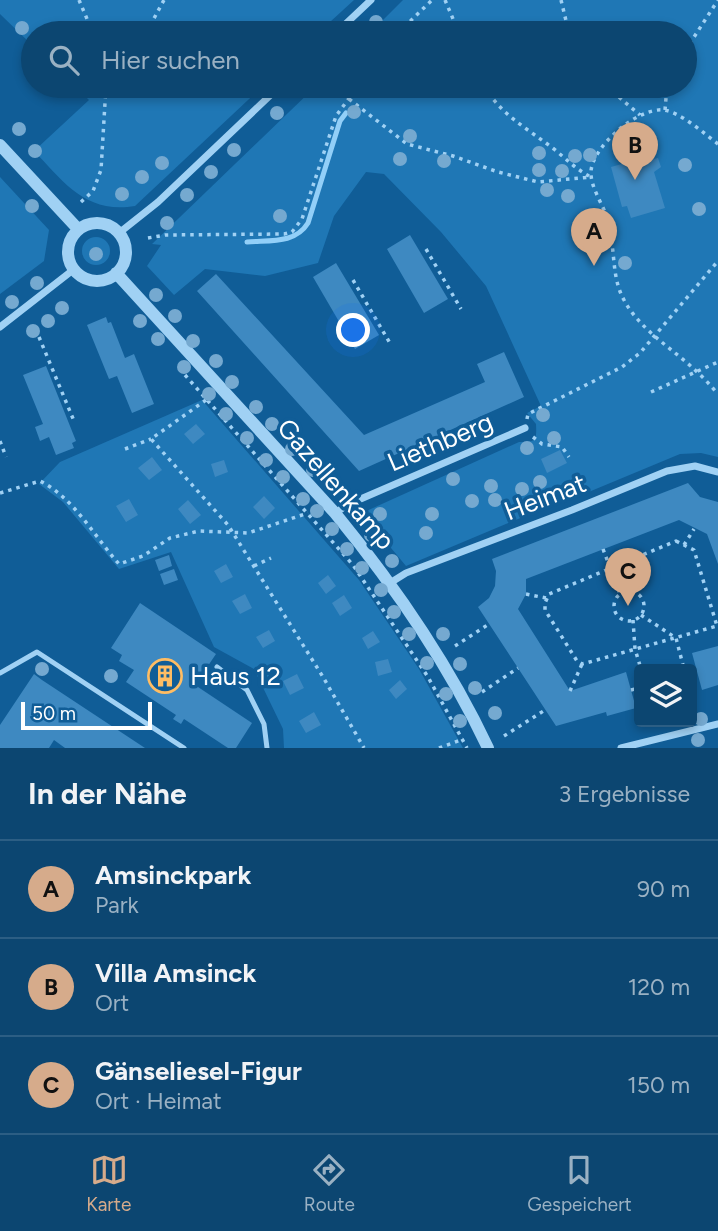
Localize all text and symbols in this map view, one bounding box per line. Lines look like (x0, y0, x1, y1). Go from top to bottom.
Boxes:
search box (21, 21, 697, 98)
icon: search (45, 41, 83, 79)
text: Hier suchen (101, 44, 240, 76)
pin: B (612, 122, 658, 180)
pin: A (571, 208, 617, 266)
your location (336, 313, 370, 347)
street label: Liethberg (382, 405, 498, 479)
street label: Gazellenkamp (270, 412, 402, 556)
street label: Heimat (500, 467, 591, 527)
pin: C (605, 548, 651, 606)
building icon: Haus 12 (146, 657, 184, 695)
place label: Haus 12 (190, 660, 281, 692)
map controls (634, 664, 697, 727)
button: layers (634, 664, 697, 727)
scale bar (21, 699, 152, 731)
text: 50 m (32, 702, 76, 725)
text: In der Nähe (28, 775, 187, 812)
text: 3 Ergebnisse (559, 780, 690, 808)
text: Amsinckpark (95, 859, 251, 891)
text: A (43, 875, 59, 903)
text: 90 m (637, 875, 690, 903)
text: Park (95, 891, 139, 919)
text: Villa Amsinck (95, 957, 257, 989)
text: B (44, 973, 58, 1001)
text: 120 m (628, 973, 690, 1001)
text: Ort (95, 989, 129, 1017)
text: Gänseliesel-Figur (95, 1055, 302, 1087)
text: C (43, 1071, 59, 1099)
text: 150 m (627, 1071, 690, 1099)
text: Ort · Heimat (95, 1087, 222, 1115)
tab: Karte (86, 1151, 131, 1216)
tab: Route (304, 1151, 355, 1216)
tab: Gespeichert (527, 1151, 632, 1216)

